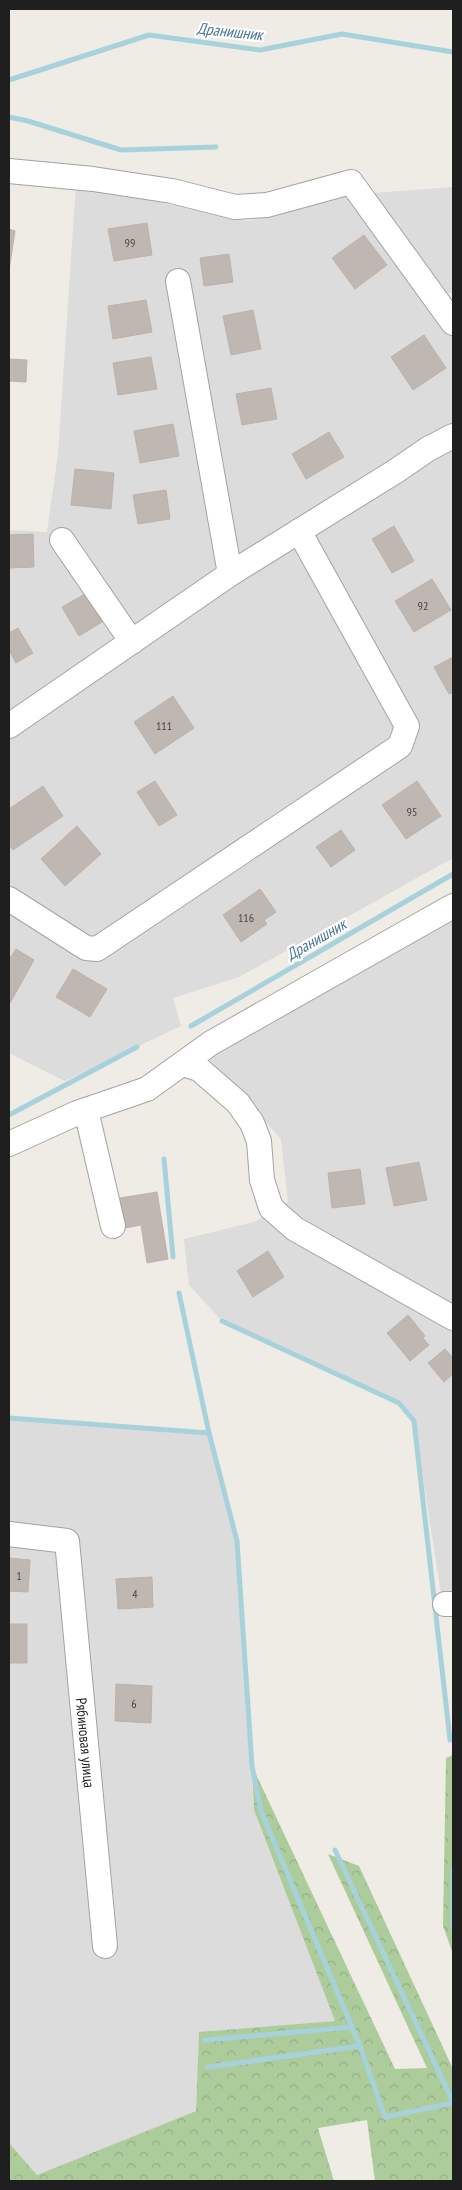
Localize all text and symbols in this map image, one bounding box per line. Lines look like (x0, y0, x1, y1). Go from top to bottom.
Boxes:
water label: Дранишник (195, 18, 265, 45)
house number: 99 (125, 235, 135, 250)
house number: 92 (418, 598, 428, 613)
house number: 111 (156, 718, 172, 733)
house number: 95 (407, 804, 417, 819)
house number: 116 (238, 910, 254, 925)
water label: Дранишник (282, 913, 351, 965)
house number: 1 (16, 1568, 22, 1583)
house number: 4 (132, 1586, 138, 1601)
house number: 6 (131, 1696, 137, 1711)
street label: Рябиновая улица (72, 1697, 100, 1789)

